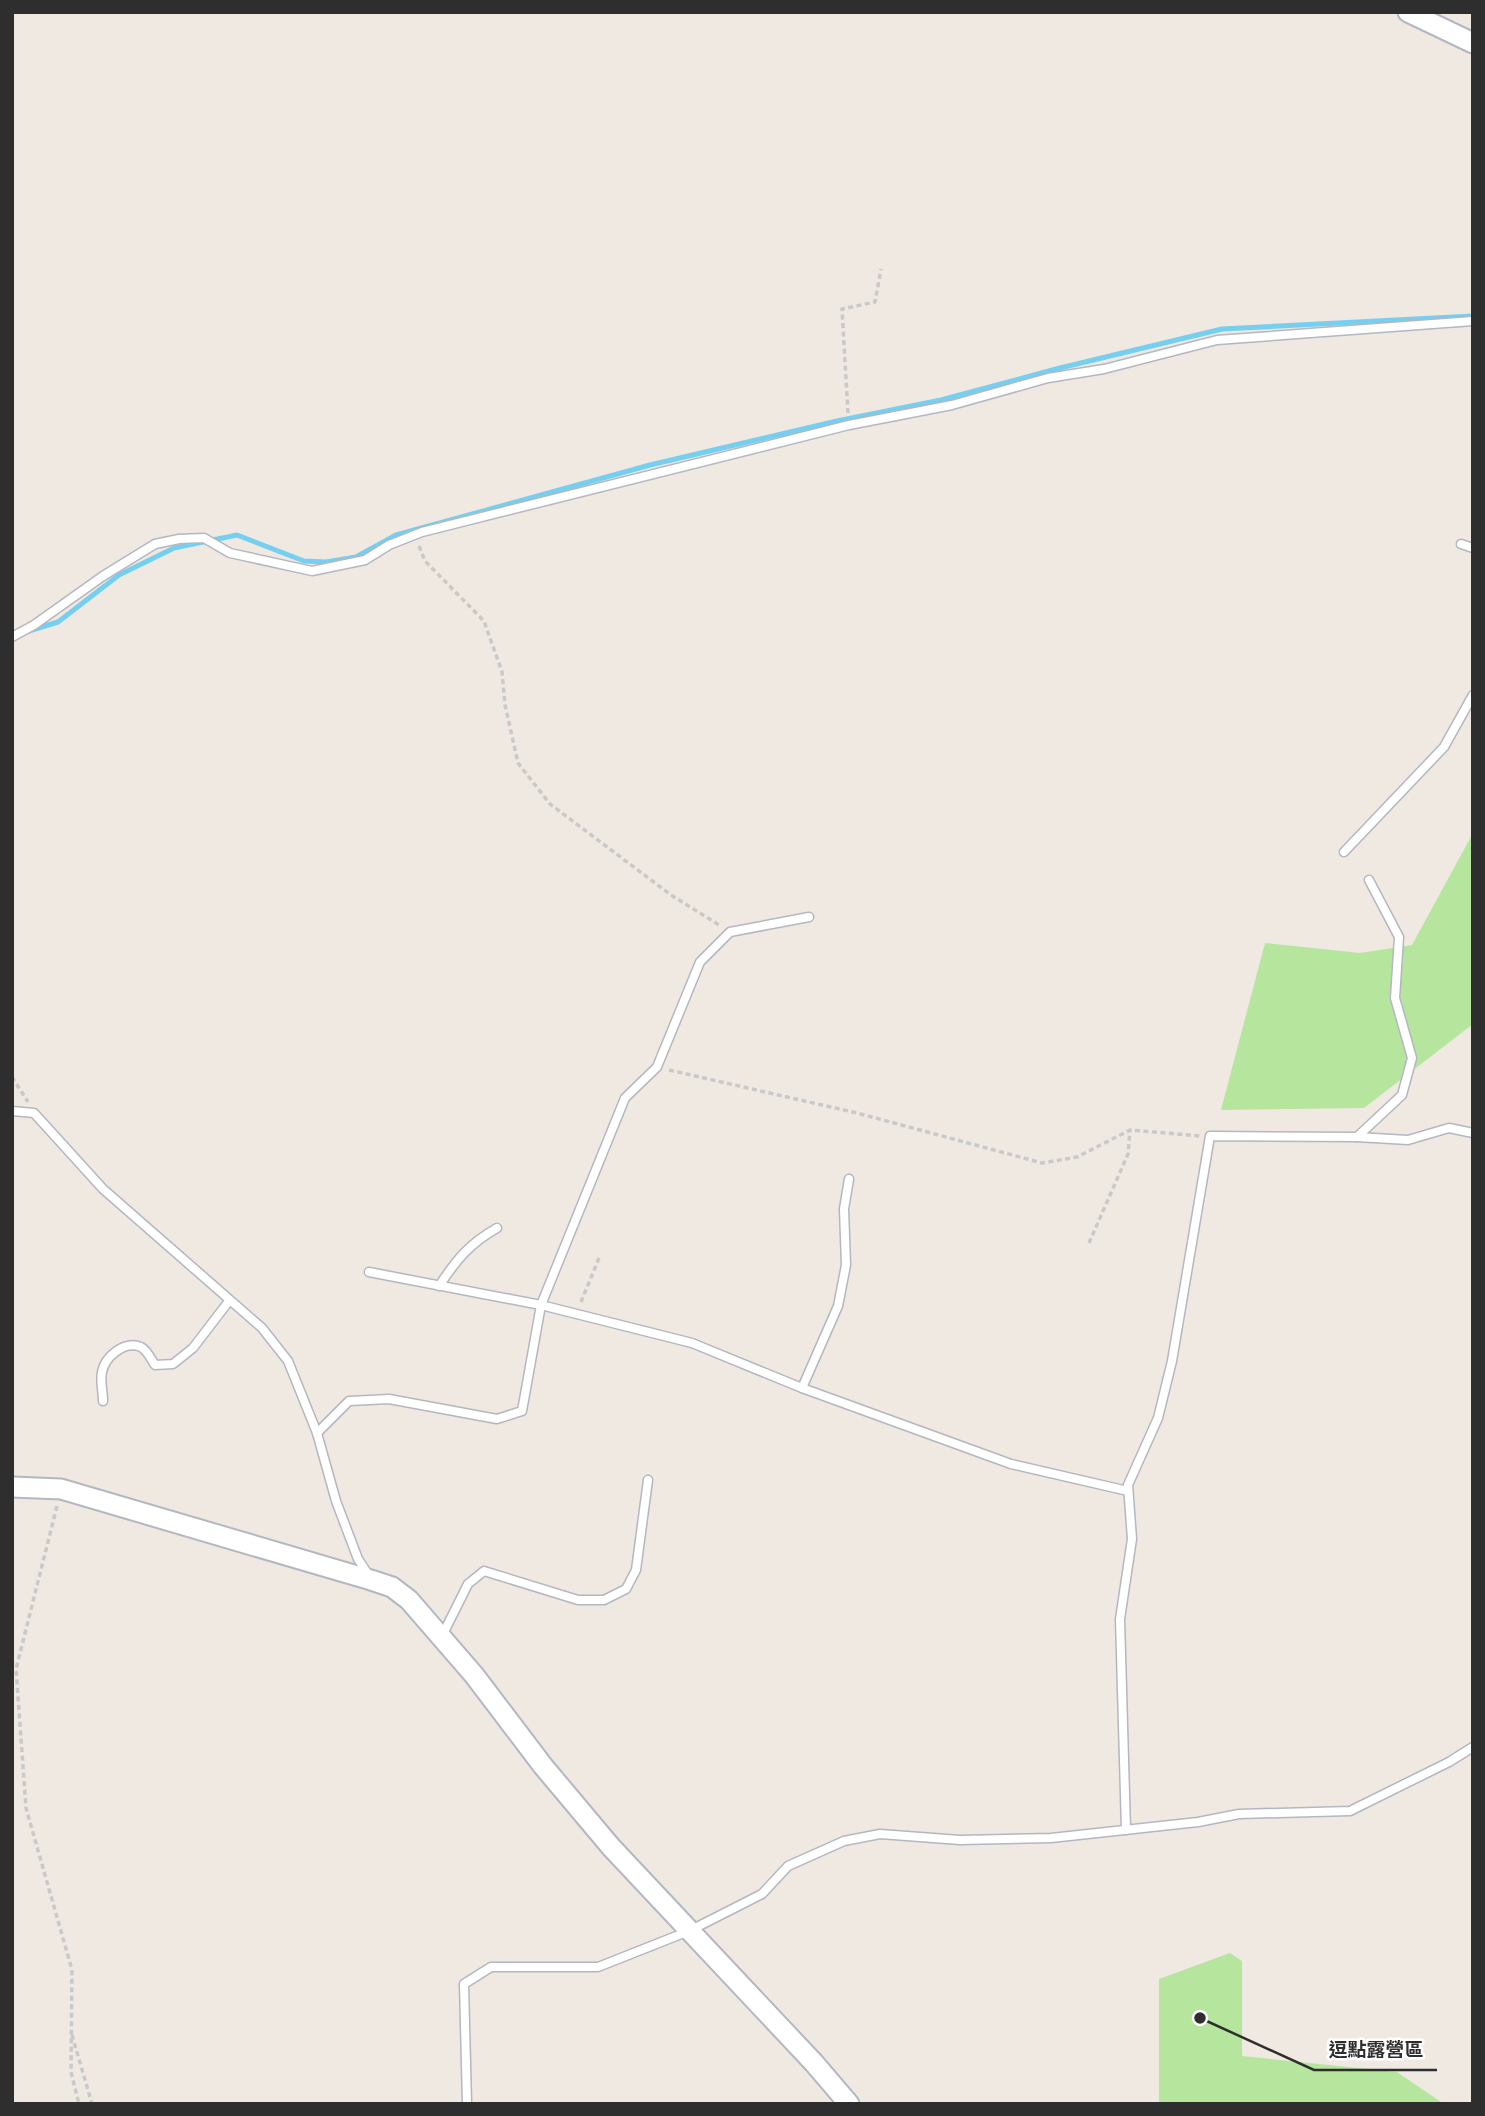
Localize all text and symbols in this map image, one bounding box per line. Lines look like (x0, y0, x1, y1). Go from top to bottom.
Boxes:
callout: 逗點露營區 (1314, 2030, 1437, 2070)
text: 逗點露營區 (1328, 2037, 1424, 2060)

